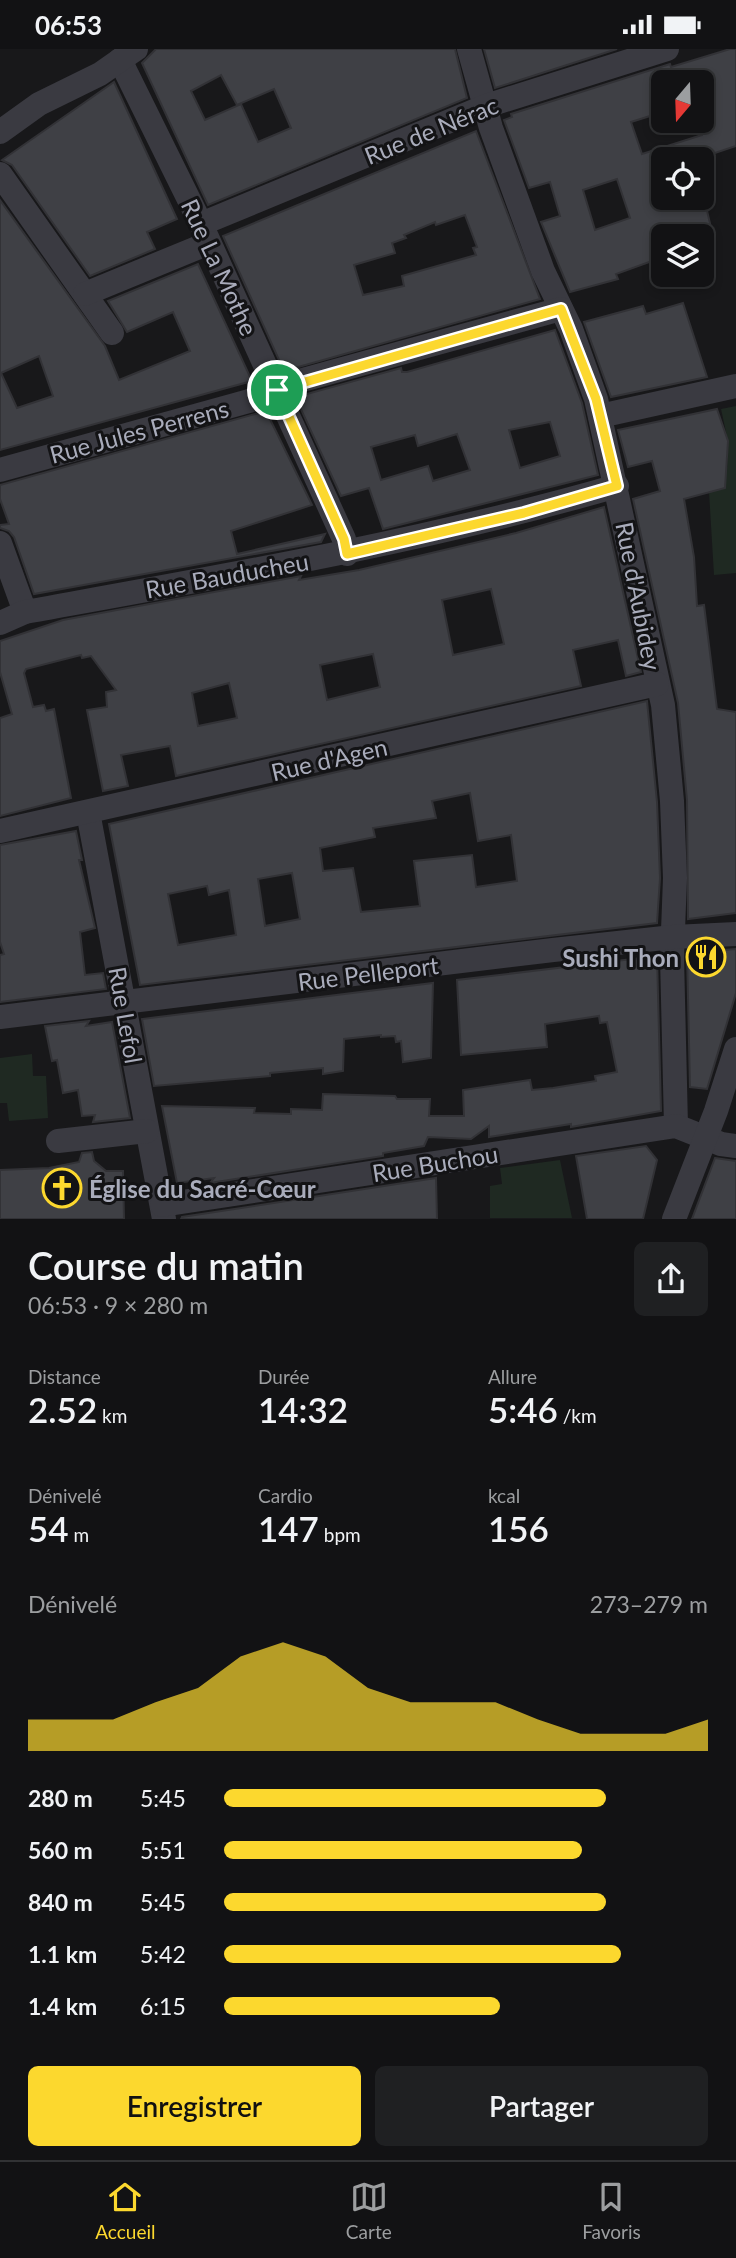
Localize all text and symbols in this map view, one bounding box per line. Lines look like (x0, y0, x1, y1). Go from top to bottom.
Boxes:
text: 06:53 (35, 9, 102, 41)
north arrow (651, 70, 714, 133)
map controls (651, 70, 714, 287)
street label: Rue de Nérac (360, 90, 502, 170)
button: locate (651, 147, 714, 210)
street label: Rue La Mothe (176, 194, 264, 340)
button: layers (651, 224, 714, 287)
pin (247, 360, 307, 420)
icon: arrive (258, 371, 296, 409)
street label: Rue Jules Perrens (46, 393, 232, 469)
street label: Rue d'Aubidey (610, 519, 668, 673)
street label: Rue Bauducheu (143, 546, 311, 604)
street label: Rue d'Agen (268, 732, 390, 786)
restaurant icon: Sushi Thon (685, 936, 727, 978)
place label: Sushi Thon (562, 943, 679, 972)
street label: Rue Pelleport (296, 950, 440, 996)
street label: Rue Lefol (103, 964, 149, 1066)
street label: Rue Buchou (370, 1139, 500, 1187)
church icon: Église du Sacré-Cœur (41, 1167, 83, 1209)
place label: Église du Sacré-Cœur (89, 1174, 316, 1203)
text: Course du matin (28, 1242, 304, 1288)
button: share (634, 1242, 708, 1316)
text: 06:53 · 9 × 280 m (28, 1291, 208, 1319)
text: Distance (28, 1365, 101, 1388)
text: Durée (258, 1365, 309, 1388)
text: Allure (488, 1365, 537, 1388)
text: 2.52 (28, 1388, 97, 1430)
text: 14:32 (258, 1388, 348, 1430)
text: 5:46 (488, 1388, 558, 1430)
text: km (97, 1404, 127, 1427)
text: /km (558, 1404, 597, 1427)
text: Dénivelé (28, 1484, 102, 1507)
text: Cardio (258, 1484, 313, 1507)
text: kcal (488, 1484, 520, 1507)
text: 54 (28, 1507, 69, 1549)
text: 147 (258, 1507, 319, 1549)
text: 156 (488, 1507, 549, 1549)
text: m (69, 1523, 89, 1546)
text: bpm (319, 1523, 361, 1546)
text: Dénivelé (28, 1590, 117, 1618)
text: 273–279 m (590, 1590, 708, 1618)
text: 280 m (28, 1784, 93, 1812)
text: 5:45 (140, 1784, 186, 1812)
text: 560 m (28, 1836, 93, 1864)
text: 5:51 (140, 1836, 186, 1864)
text: 840 m (28, 1888, 93, 1916)
text: 5:45 (140, 1888, 186, 1916)
text: 1.1 km (28, 1940, 97, 1968)
text: 5:42 (140, 1940, 186, 1968)
text: 1.4 km (28, 1992, 97, 2020)
text: 6:15 (140, 1992, 186, 2020)
button: Enregistrer (28, 2066, 361, 2146)
button: Partager (375, 2066, 708, 2146)
tab: Accueil (95, 2178, 155, 2243)
tab: Carte (346, 2178, 392, 2243)
tab: Favoris (582, 2178, 641, 2243)

